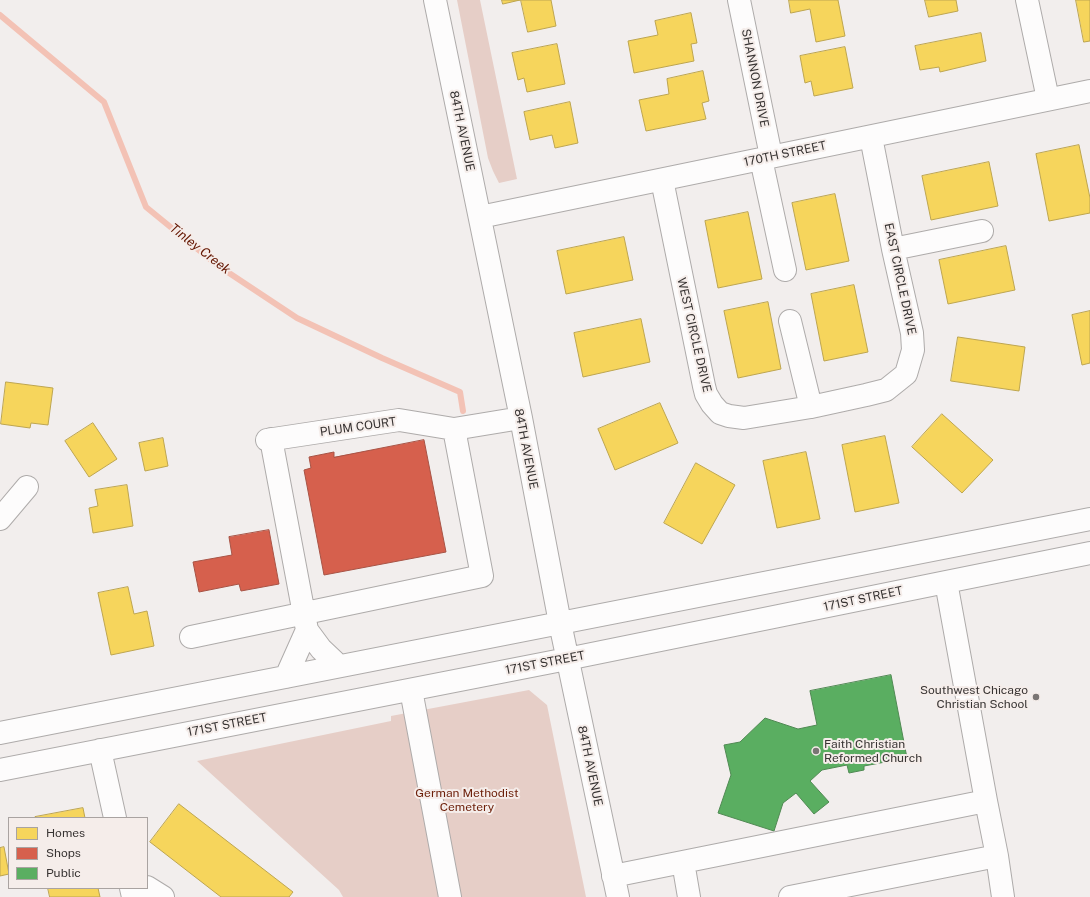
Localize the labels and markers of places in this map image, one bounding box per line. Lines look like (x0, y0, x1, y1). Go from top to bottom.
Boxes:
place label: Southwest Chicago Christian School (920, 683, 1028, 711)
marker: Southwest Chicago Christian School (1031, 692, 1041, 702)
place label: Faith Christian Reformed Church (824, 737, 922, 765)
marker: Faith Christian Reformed Church (811, 746, 821, 756)

